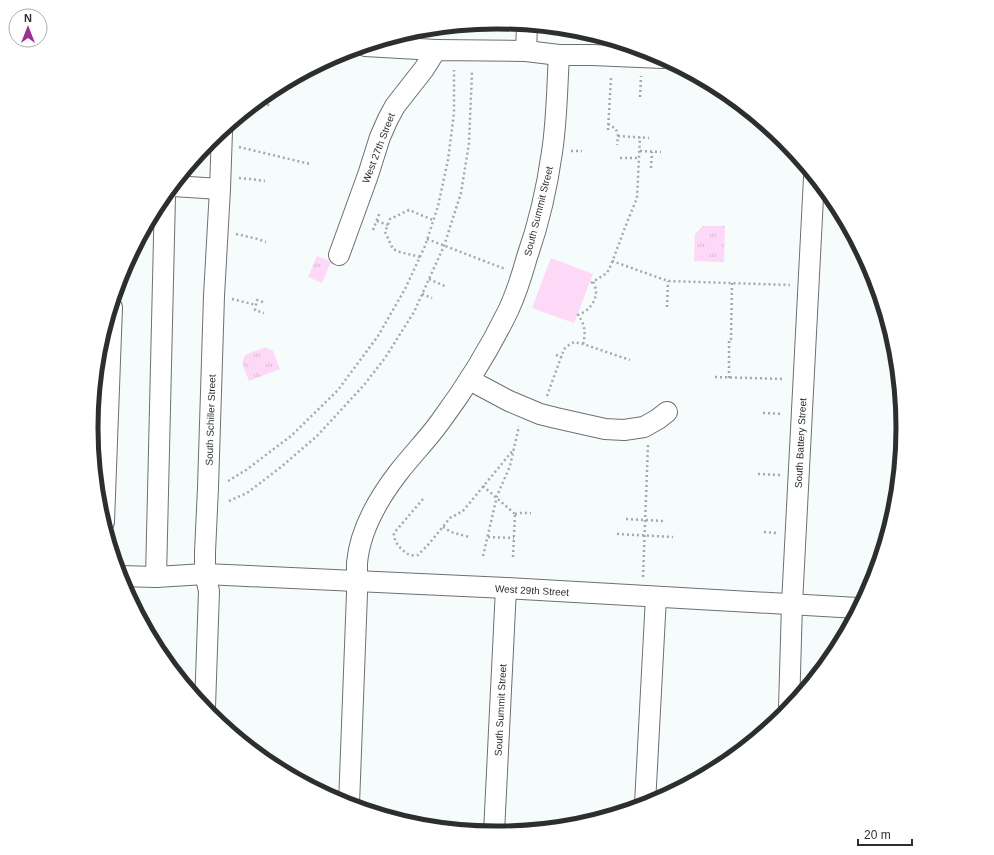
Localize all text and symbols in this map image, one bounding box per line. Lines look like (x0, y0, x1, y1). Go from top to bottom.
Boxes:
north arrow (8, 8, 48, 48)
text: N (24, 12, 32, 24)
street label: West 27th Street (360, 111, 397, 185)
street label: South Summit Street (522, 165, 555, 257)
street label: South Schiller Street (203, 374, 218, 466)
street label: South Battery Street (793, 398, 808, 488)
street label: West 29th Street (495, 583, 570, 598)
street label: South Summit Street (493, 663, 508, 756)
scale bar (858, 821, 912, 847)
text: 20 m (864, 828, 891, 842)

